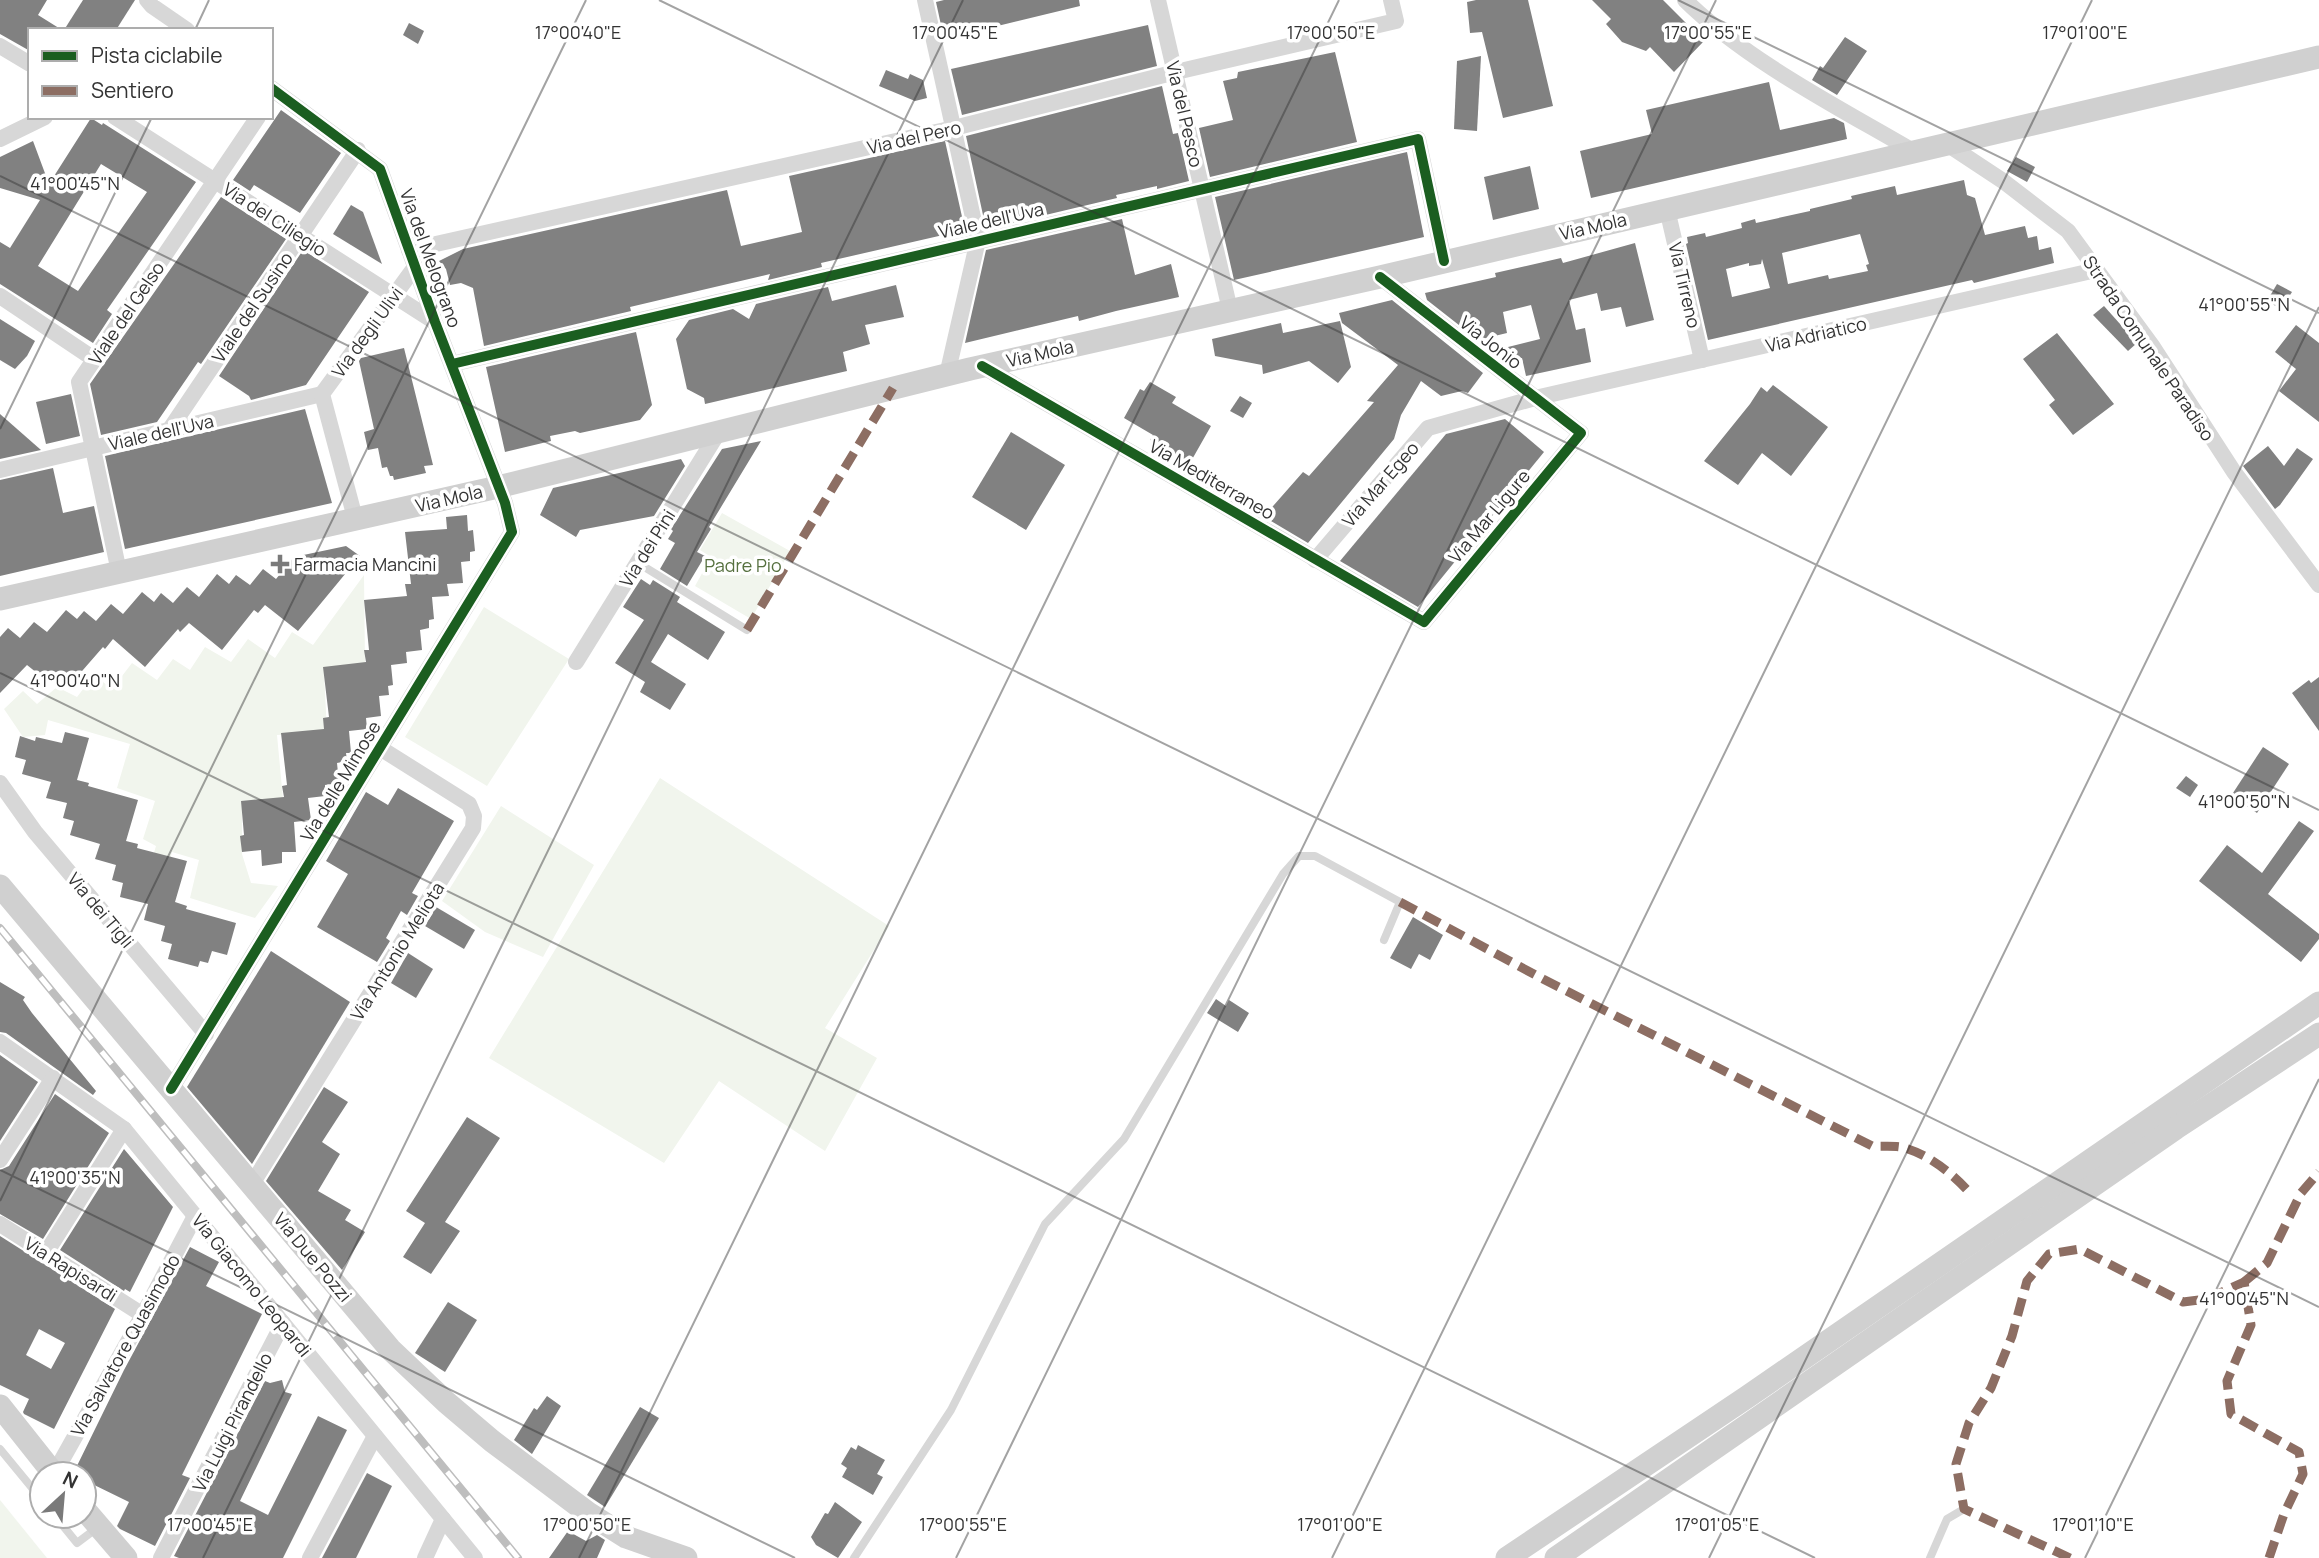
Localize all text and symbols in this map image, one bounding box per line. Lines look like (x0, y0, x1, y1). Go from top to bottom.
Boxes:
text: 17°00'40"E (535, 20, 621, 44)
text: 17°00'45"E (912, 20, 998, 44)
text: 17°00'50"E (1287, 20, 1375, 44)
text: 17°00'55"E (1664, 20, 1752, 44)
text: 17°01'00"E (2042, 20, 2128, 44)
legend (28, 28, 273, 119)
text: Pista ciclabile (91, 41, 223, 69)
street label: Via del Pesco (1161, 58, 1209, 170)
text: Sentiero (91, 76, 174, 104)
street label: Via del Pero (865, 115, 963, 159)
text: 41°00'45"N (30, 171, 120, 195)
street label: Via del Ciliegio (219, 177, 331, 261)
street label: Via del Melograno (395, 185, 467, 331)
street label: Viale dell'Uva (936, 196, 1046, 244)
street label: Via Mola (1557, 207, 1629, 245)
street label: Via Tirreno (1663, 240, 1707, 330)
street label: Viale del Susino (206, 247, 298, 367)
street label: Strada Comunale Paradiso (2078, 251, 2220, 445)
street label: Viale del Gelso (83, 257, 169, 369)
street label: Via degli Ulivi (326, 282, 408, 382)
text: 41°00'55"N (2198, 292, 2290, 316)
street label: Via Jonio (1455, 310, 1527, 374)
street label: Via Adriatico (1763, 311, 1869, 357)
street label: Via Mola (1004, 334, 1076, 372)
street label: Viale dell'Uva (106, 408, 216, 456)
street label: Via Mediterraneo (1145, 433, 1279, 525)
street label: Via Mar Egeo (1336, 436, 1424, 532)
street label: Via Mar Ligure (1443, 464, 1535, 568)
street label: Via Mola (413, 479, 485, 517)
street label: Via dei Pini (614, 505, 680, 591)
place label: Farmacia Mancini (294, 552, 437, 576)
park label: Padre Pio (704, 553, 782, 577)
marker: Farmacia Mancini (272, 556, 288, 572)
text: 41°00'40"N (30, 668, 120, 692)
street label: Via delle Mimose (294, 716, 386, 846)
text: 41°00'50"N (2198, 789, 2290, 813)
street label: Via dei Tigli (62, 867, 140, 953)
street label: Via Antonio Meliota (345, 877, 449, 1025)
text: 41°00'35"N (29, 1165, 121, 1189)
street label: Via Due Pozzi (269, 1207, 357, 1307)
street label: Via Giacomo Leopardi (187, 1209, 317, 1361)
street label: Via Rapisardi (20, 1231, 122, 1307)
street label: Via Salvatore Quasimodo (65, 1250, 185, 1440)
text: 41°00'45"N (2199, 1286, 2289, 1310)
street label: Via Luigi Pirandello (187, 1348, 277, 1496)
north arrow (28, 1460, 98, 1530)
text: N (59, 1465, 82, 1494)
text: 17°00'45"E (167, 1512, 253, 1536)
text: 17°00'50"E (543, 1512, 631, 1536)
text: 17°00'55"E (919, 1512, 1007, 1536)
text: 17°01'00"E (1297, 1512, 1383, 1536)
text: 17°01'05"E (1675, 1512, 1759, 1536)
text: 17°01'10"E (2052, 1512, 2134, 1536)

